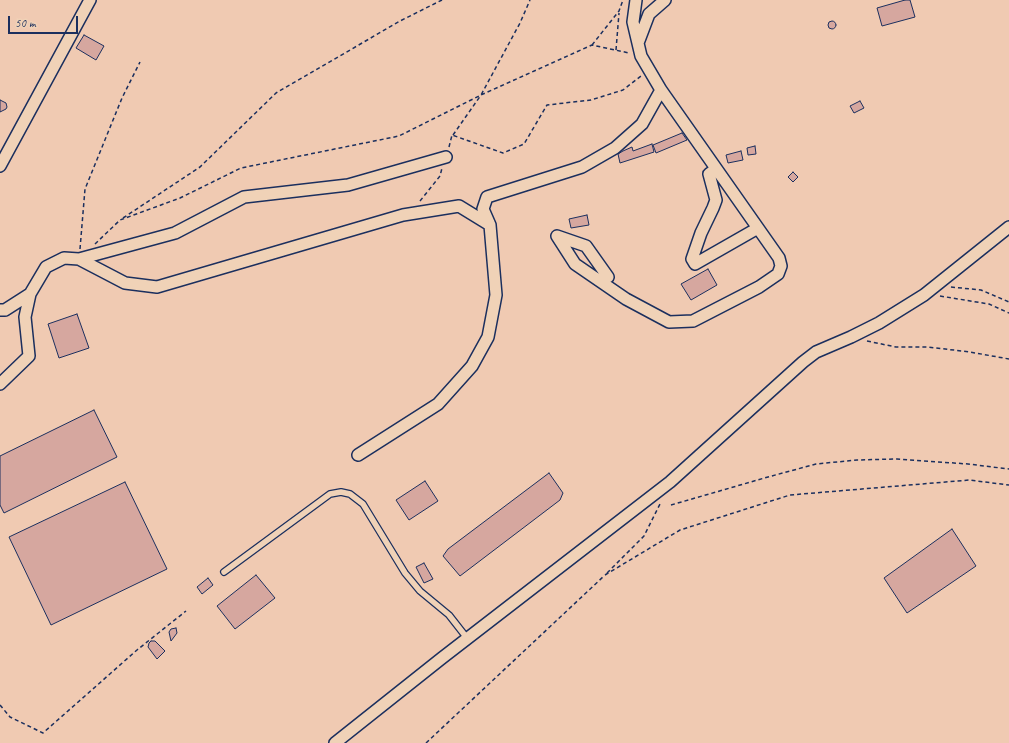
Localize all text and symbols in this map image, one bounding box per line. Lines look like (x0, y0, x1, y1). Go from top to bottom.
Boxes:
scale bar (10, 8, 80, 34)
text: 50 m (15, 15, 35, 31)

